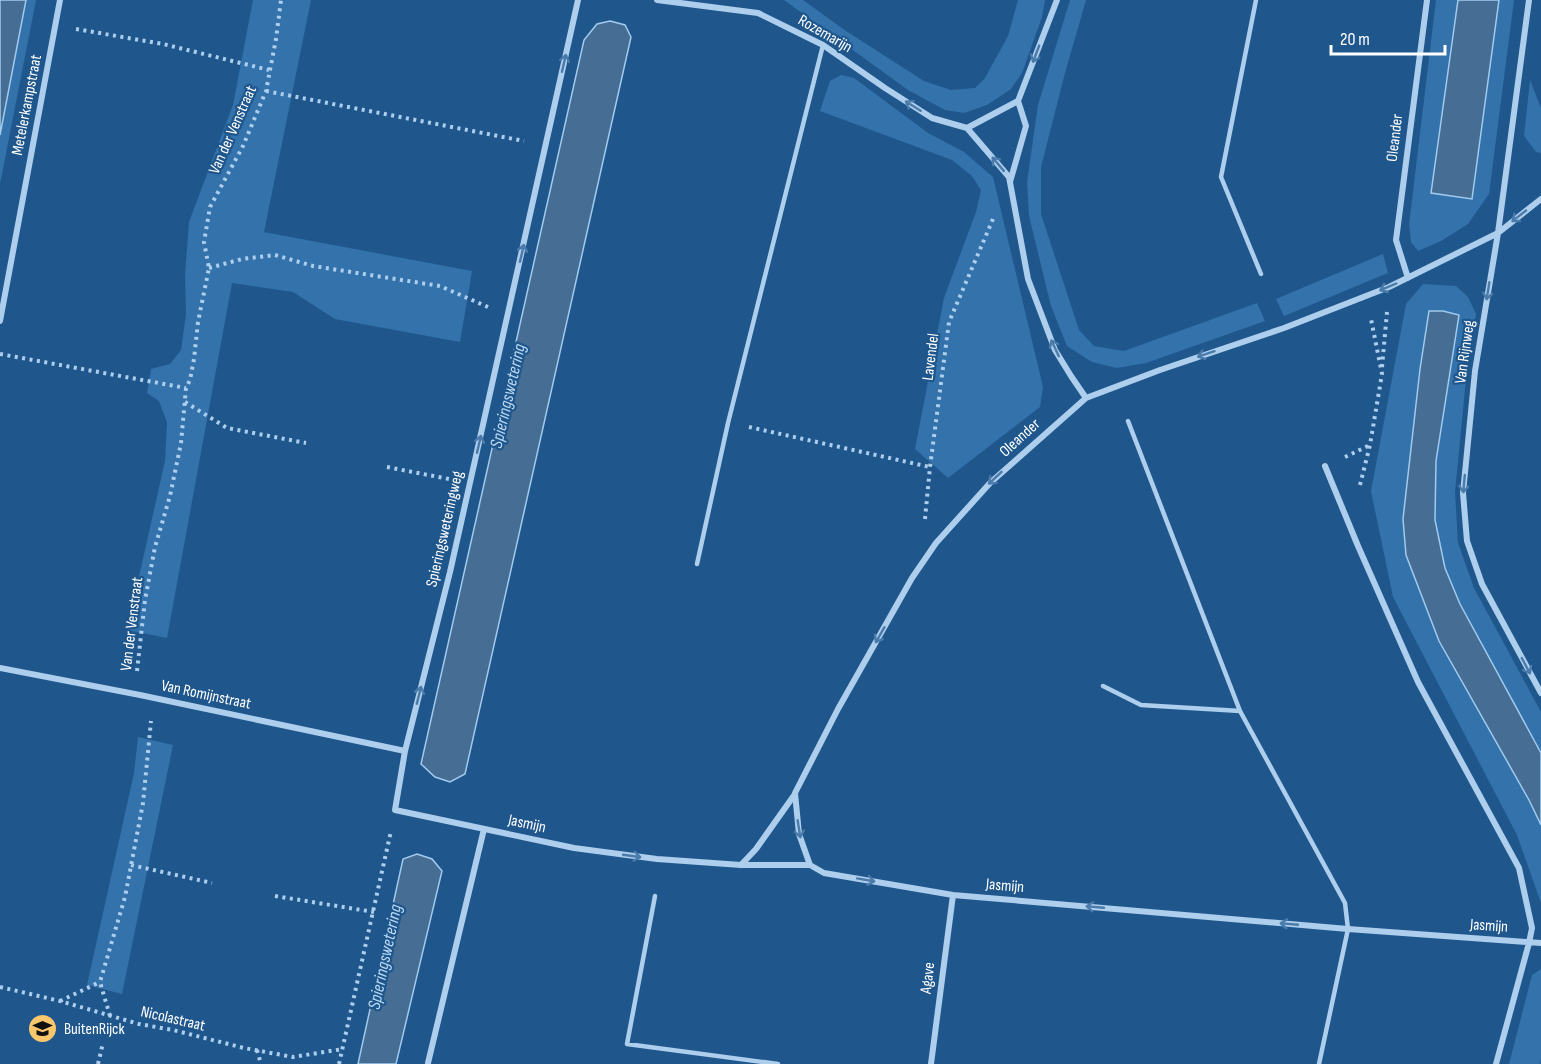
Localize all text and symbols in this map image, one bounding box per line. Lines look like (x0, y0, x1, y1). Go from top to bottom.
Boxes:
street label: Rozemarijn (795, 11, 855, 57)
scale bar (1331, 18, 1445, 56)
text: 20 m (1340, 29, 1370, 50)
one-way arrow (1030, 45, 1041, 63)
street label: Metelerkampstraat (8, 53, 46, 157)
one-way arrow (559, 54, 571, 73)
street label: Van der Venstraat (205, 83, 261, 177)
one-way arrow (905, 100, 922, 113)
street label: Oleander (1383, 113, 1407, 163)
one-way arrow (991, 157, 1005, 172)
one-way arrow (1512, 210, 1528, 223)
one-way arrow (516, 244, 528, 263)
one-way arrow (1380, 281, 1398, 293)
one-way arrow (1483, 281, 1494, 300)
street label: Van Rijnweg (1451, 319, 1479, 385)
street label: Lavendel (919, 332, 943, 382)
one-way arrow (1049, 339, 1061, 357)
water label: Spieringswetering (486, 341, 530, 450)
one-way arrow (1197, 350, 1216, 361)
street label: Oleander (996, 415, 1044, 461)
one-way arrow (474, 434, 485, 454)
street label: Spieringsweteringweg (422, 469, 468, 589)
one-way arrow (988, 471, 1003, 485)
one-way arrow (1458, 474, 1469, 494)
street label: Van der Venstraat (117, 576, 147, 672)
one-way arrow (874, 626, 886, 643)
one-way arrow (1521, 656, 1532, 674)
street label: Van Romijnstraat (159, 676, 253, 714)
one-way arrow (414, 685, 426, 704)
street label: Jasmijn (505, 811, 548, 837)
one-way arrow (794, 819, 805, 838)
one-way arrow (621, 850, 641, 861)
one-way arrow (855, 874, 875, 885)
street label: Jasmijn (984, 875, 1025, 897)
one-way arrow (1086, 901, 1106, 912)
water label: Spieringswetering (364, 902, 407, 1011)
street label: Jasmijn (1468, 915, 1509, 937)
one-way arrow (1280, 918, 1300, 929)
street label: Agave (917, 961, 939, 996)
street label: Nicolastraat (139, 1002, 207, 1036)
school or university icon: BuitenRijck (27, 1013, 59, 1045)
place label: BuitenRijck (64, 1020, 125, 1039)

